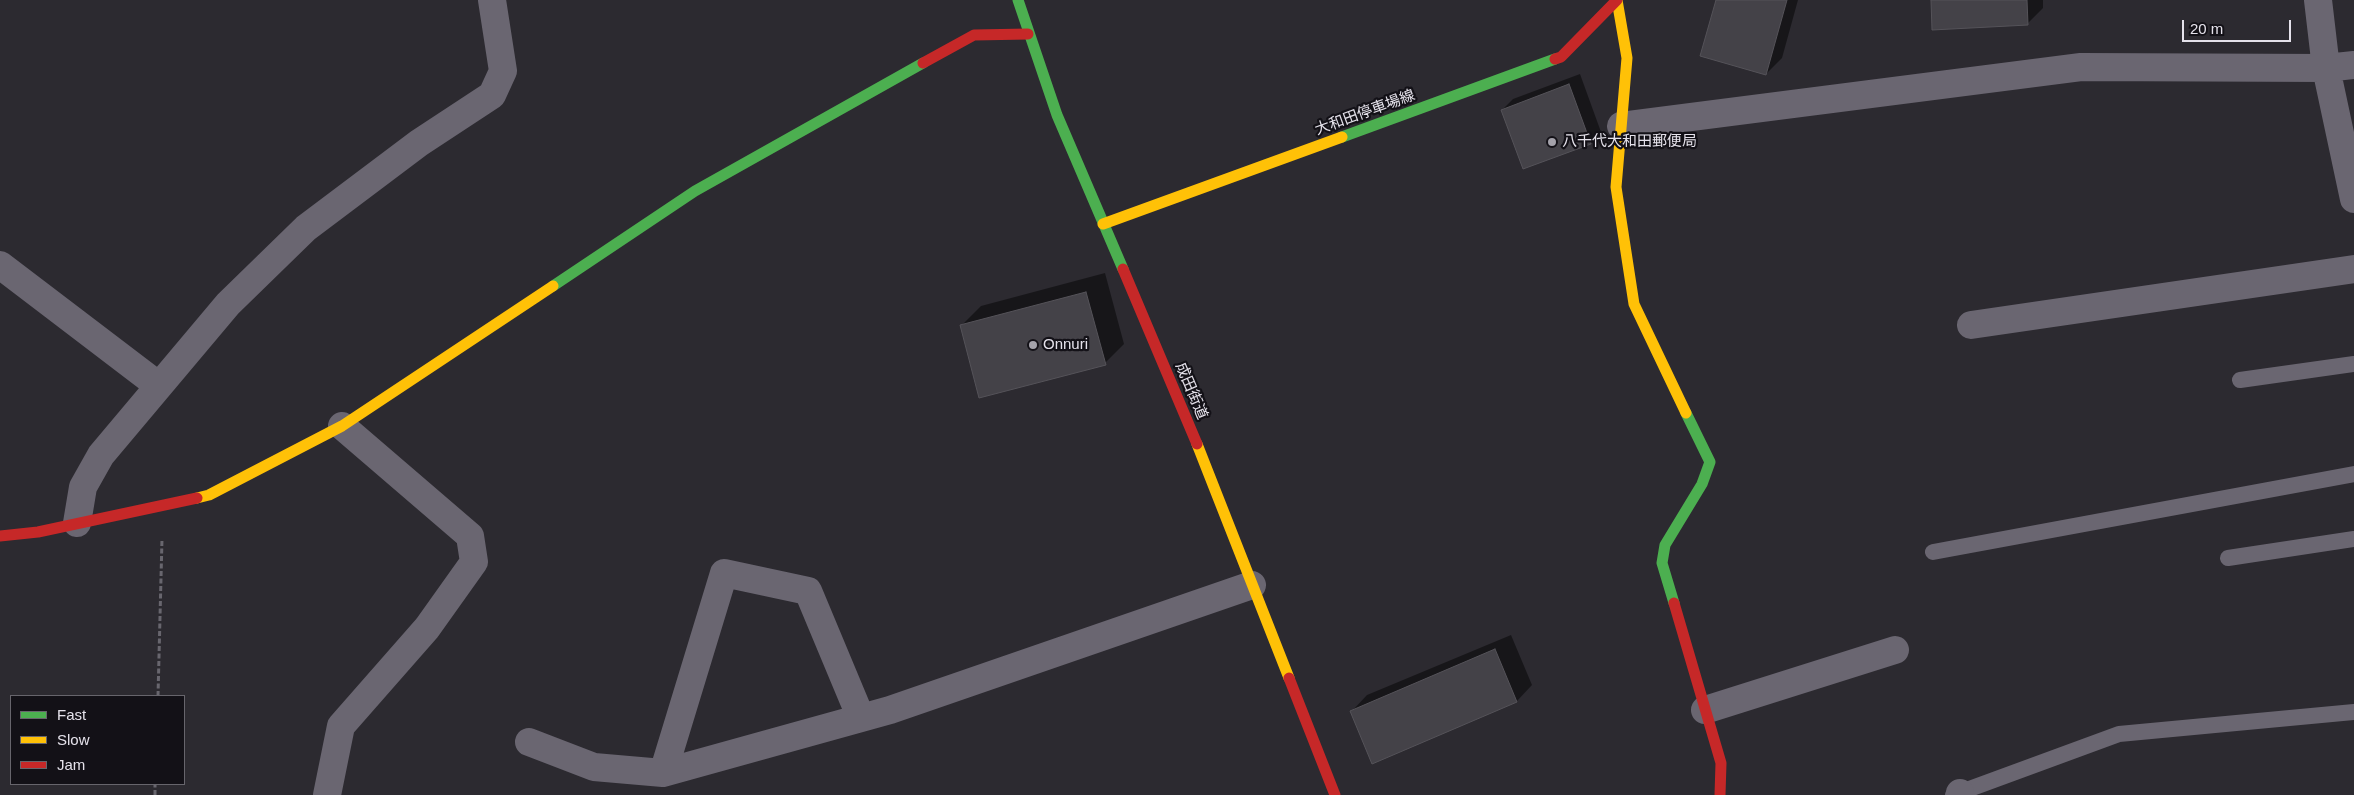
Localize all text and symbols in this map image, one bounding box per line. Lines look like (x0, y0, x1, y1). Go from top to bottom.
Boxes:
scale bar (2184, 10, 2293, 42)
text: 20 m (2190, 20, 2223, 37)
street label: 大和田停車場線 (1313, 87, 1417, 139)
place label: 八千代大和田郵便局 (1562, 133, 1697, 151)
marker: 八千代大和田郵便局 (1546, 136, 1558, 148)
place label: Onnuri (1043, 336, 1088, 354)
marker: Onnuri (1027, 339, 1039, 351)
street label: 成田街道 (1171, 360, 1211, 422)
legend (10, 695, 185, 785)
text: Fast (57, 706, 86, 723)
text: Slow (57, 731, 90, 748)
text: Jam (57, 756, 85, 773)

